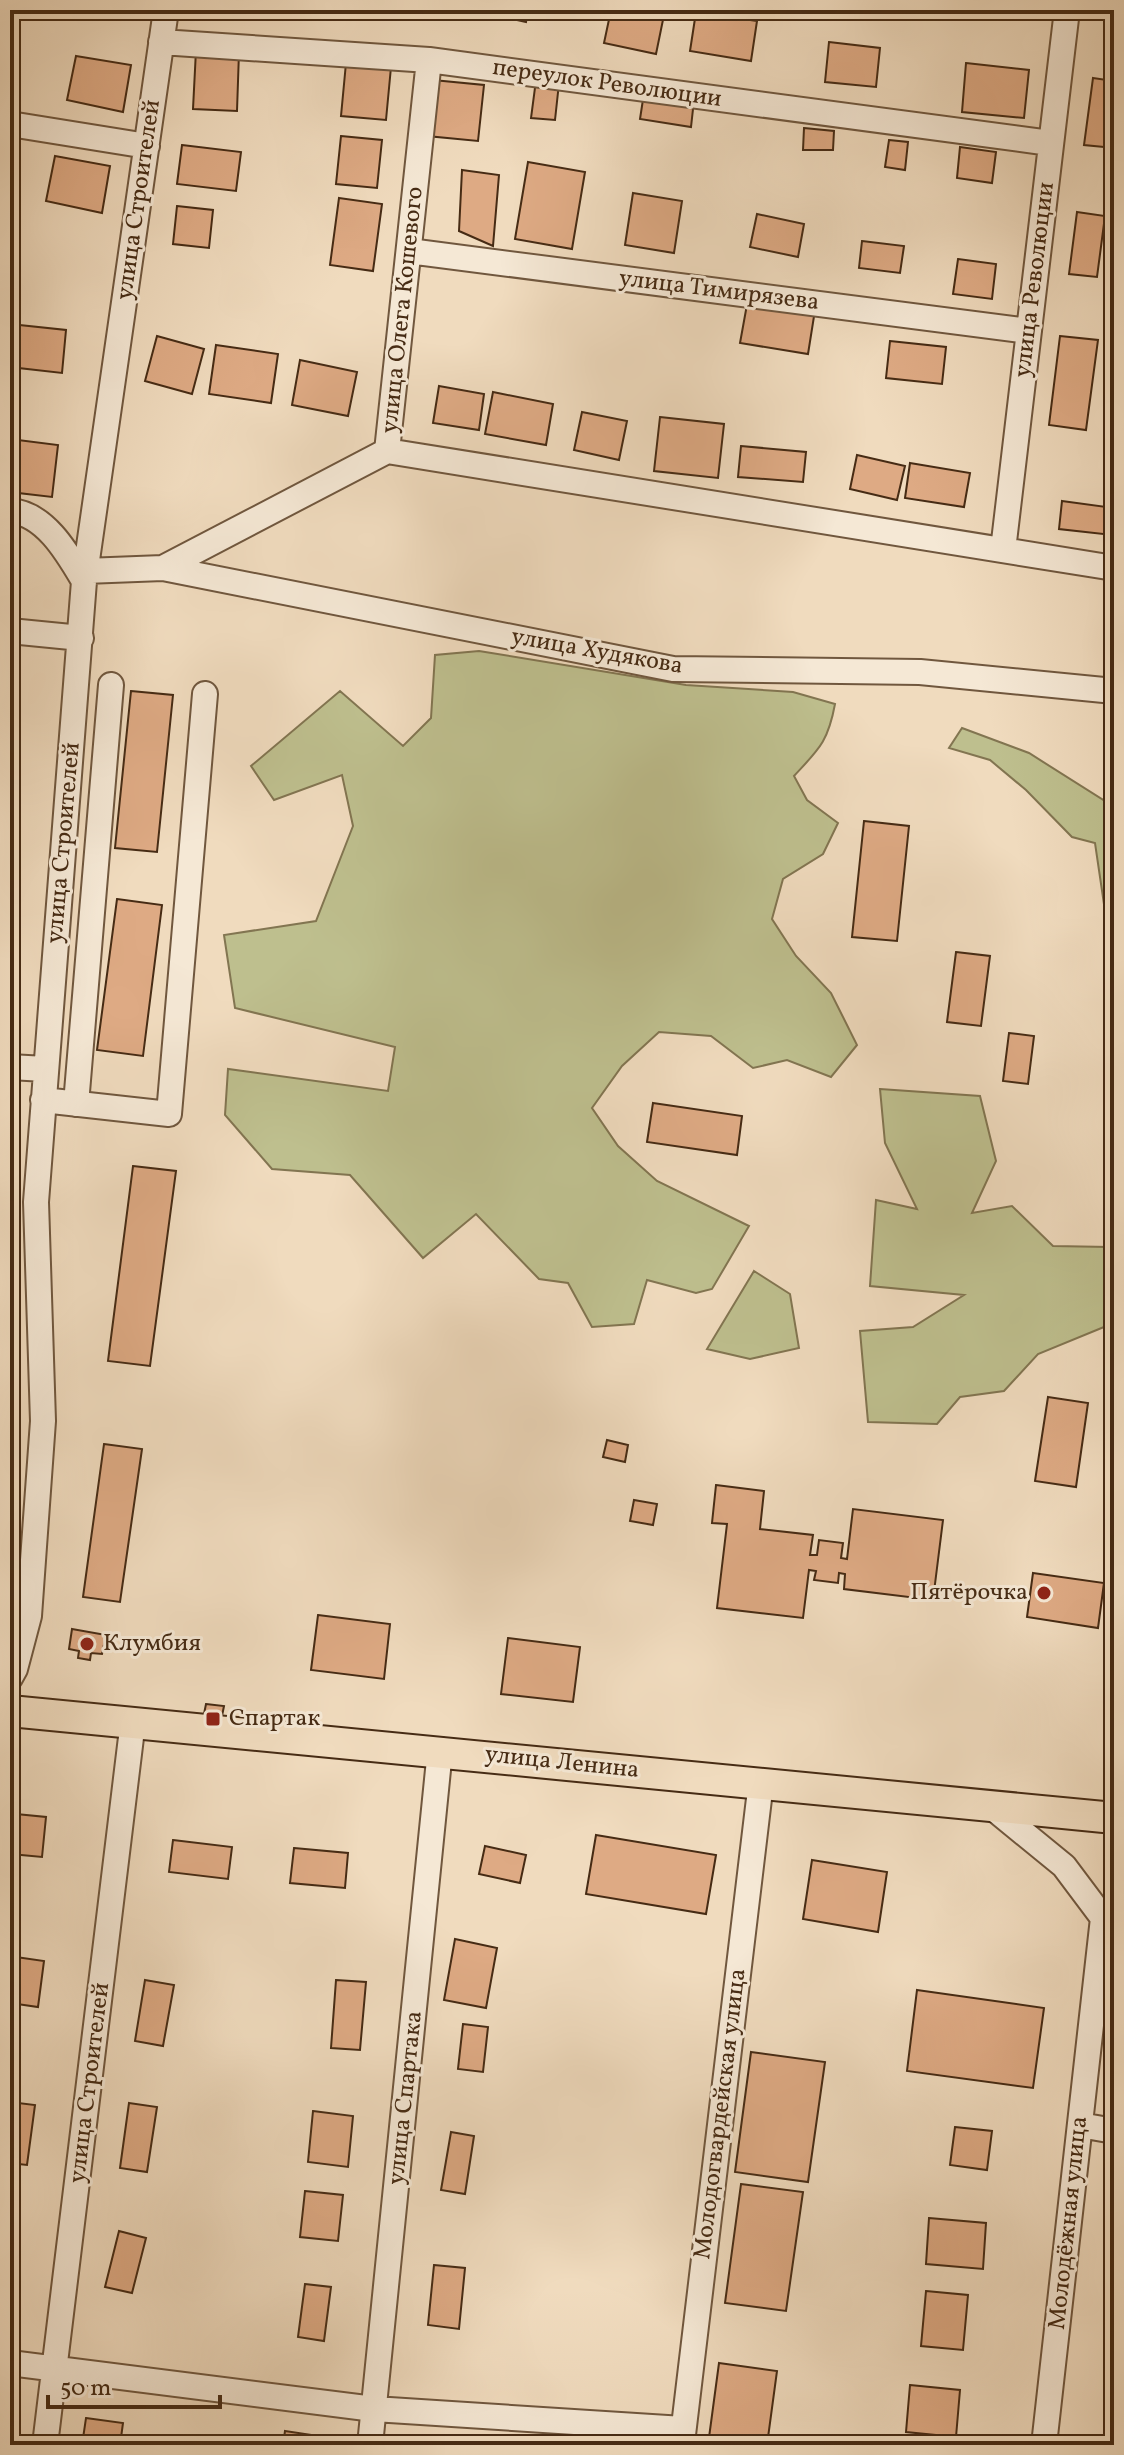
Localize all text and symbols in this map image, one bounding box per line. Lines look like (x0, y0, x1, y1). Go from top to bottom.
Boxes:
street label: переулок Революции (490, 51, 724, 117)
street label: улица Строителей (108, 98, 170, 302)
street label: улица Революции (1006, 180, 1064, 380)
street label: улица Олега Кошевого (373, 185, 433, 435)
street label: улица Тимирязева (617, 262, 821, 320)
street label: улица Худякова (508, 620, 686, 684)
street label: улица Строителей (38, 741, 90, 945)
place label: Пятёрочка (910, 1576, 1028, 1610)
marker: Пятёрочка (1035, 1584, 1053, 1602)
place label: Клумбия (103, 1627, 201, 1661)
marker: Клумбия (78, 1635, 96, 1653)
place label: Спартак (229, 1702, 320, 1736)
marker: Спартак (204, 1710, 222, 1728)
street label: улица Ленина (483, 1738, 641, 1788)
street label: Молодогвардейская улица (686, 1967, 756, 2261)
street label: улица Строителей (61, 1981, 119, 2185)
street label: улица Спартака (380, 2009, 432, 2187)
street label: Молодёжная улица (1041, 2115, 1097, 2331)
scale bar (48, 2359, 220, 2409)
text: 50 m (60, 2372, 112, 2406)

